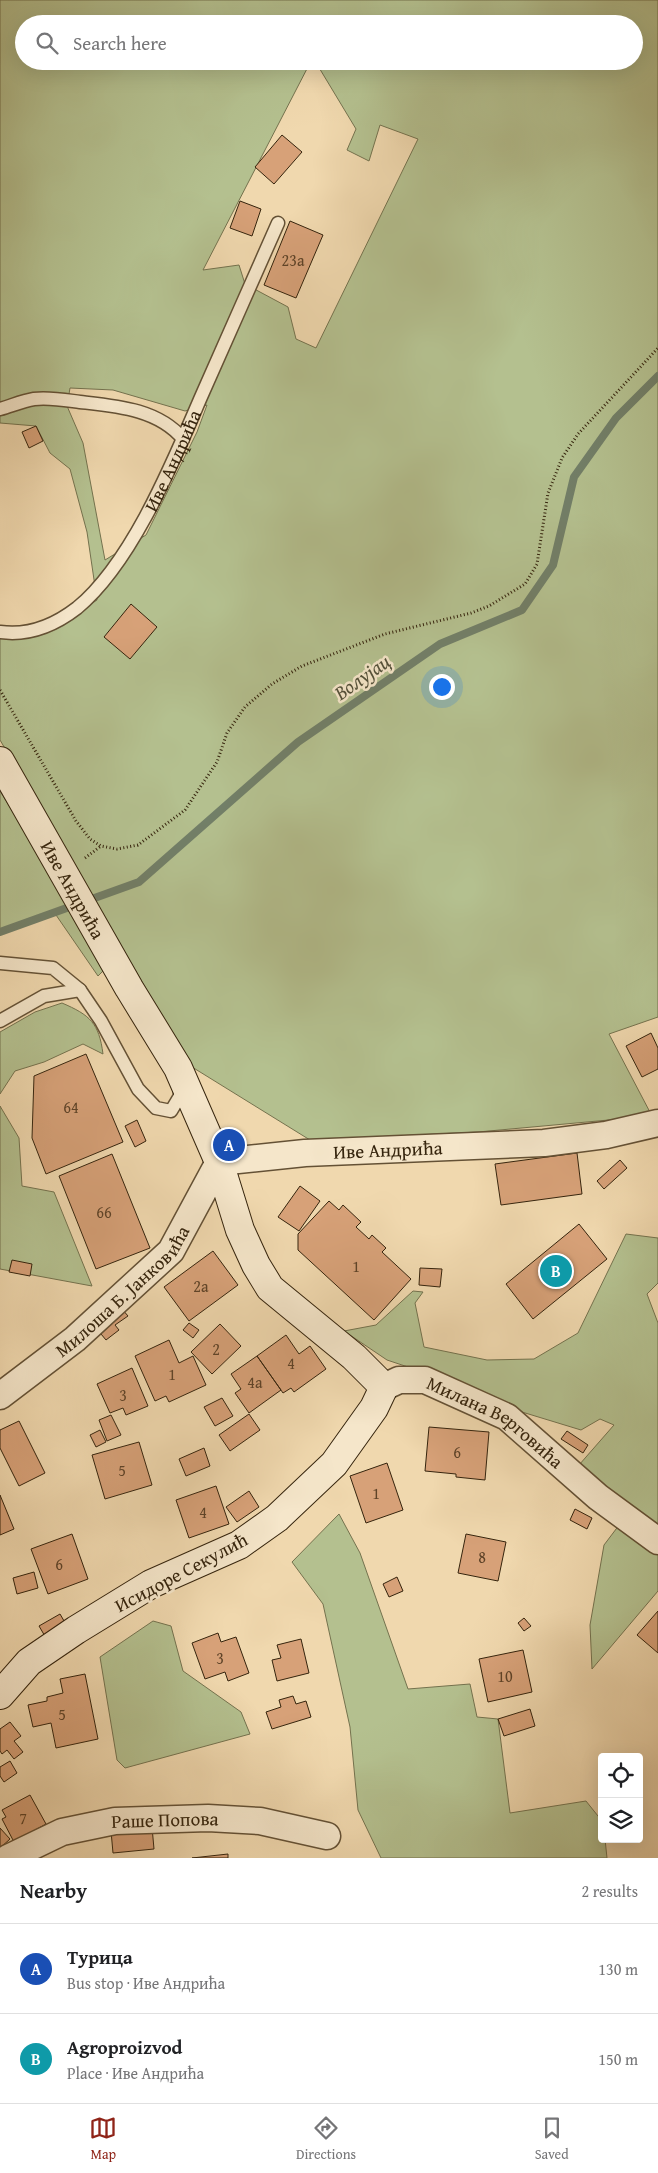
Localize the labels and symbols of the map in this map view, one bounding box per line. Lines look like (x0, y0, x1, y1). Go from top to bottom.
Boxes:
house number: 23a (282, 248, 305, 272)
street label: Иве Андрића (137, 405, 208, 516)
water label: Волујац (327, 647, 396, 707)
your location (429, 674, 455, 700)
street label: Иве Андрића (34, 835, 112, 944)
house number: 64 (63, 1095, 79, 1119)
pin: A (213, 1126, 245, 1164)
street label: Иве Андрића (333, 1133, 443, 1166)
house number: 66 (96, 1200, 112, 1224)
street label: Милоша Б. Јанковића (49, 1220, 196, 1363)
pin: B (540, 1252, 572, 1290)
house number: 1 (352, 1254, 360, 1278)
house number: 2a (193, 1274, 209, 1298)
house number: 2 (212, 1337, 220, 1361)
house number: 4 (287, 1351, 295, 1375)
house number: 1 (168, 1362, 176, 1386)
street label: Милана Верговића (422, 1369, 570, 1475)
house number: 4a (247, 1370, 263, 1394)
house number: 3 (119, 1383, 127, 1407)
house number: 6 (453, 1440, 461, 1464)
house number: 5 (118, 1458, 126, 1482)
house number: 1 (372, 1481, 380, 1505)
house number: 4 (199, 1500, 207, 1524)
street label: Исидоре Секулић (109, 1525, 253, 1619)
house number: 8 (478, 1545, 486, 1569)
house number: 6 (55, 1552, 63, 1576)
house number: 3 (216, 1646, 224, 1670)
house number: 10 (497, 1664, 513, 1688)
house number: 5 (58, 1702, 66, 1726)
street label: Раше Попова (111, 1804, 219, 1835)
house number: 7 (19, 1806, 27, 1830)

